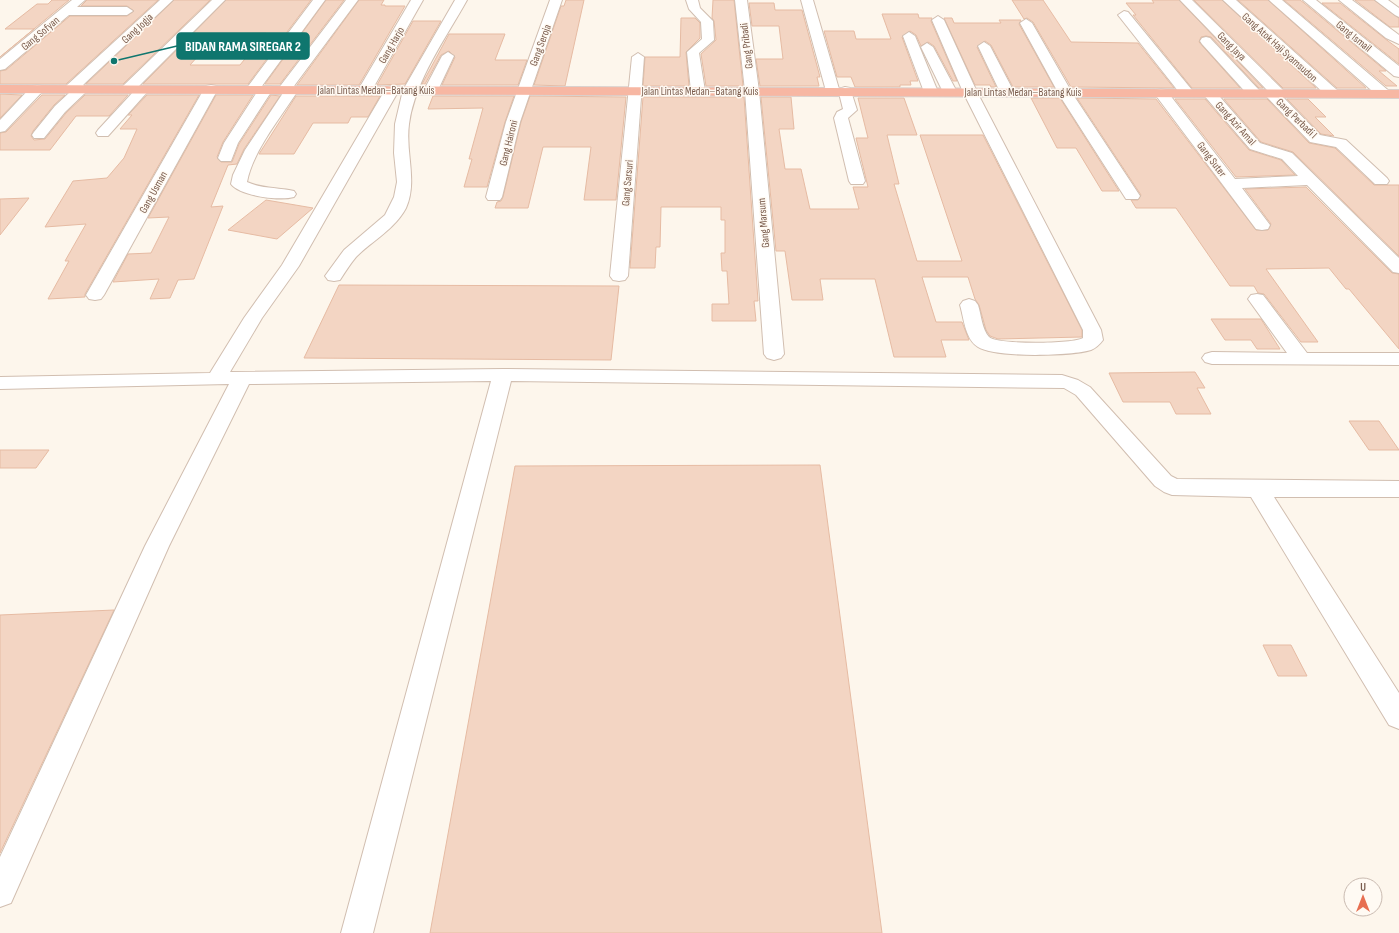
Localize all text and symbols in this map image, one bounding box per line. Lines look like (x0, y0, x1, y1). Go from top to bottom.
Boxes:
street label: Gang Atok Haji Syamsudon (1239, 10, 1320, 85)
street label: Gang Jogja (119, 11, 156, 46)
street label: Gang Sofyan (19, 13, 62, 53)
street label: Gang Ismail (1333, 18, 1374, 55)
street label: Gang Pribadi (737, 22, 756, 69)
street label: Gang Seroja (527, 23, 554, 68)
street label: Gang Harjo (376, 24, 407, 66)
street label: Gang Jaya (1215, 29, 1249, 63)
callout: BIDAN RAMA SIREGAR 2 (177, 33, 309, 59)
text: BIDAN RAMA SIREGAR 2 (185, 38, 301, 55)
street label: Jalan Lintas Medan–Batang Kuis (317, 84, 435, 97)
street label: Jalan Lintas Medan–Batang Kuis (641, 85, 759, 98)
street label: Jalan Lintas Medan–Batang Kuis (964, 86, 1082, 99)
street label: Gang Perbadi I (1273, 96, 1320, 141)
street label: Gang Azir Amal (1213, 99, 1259, 148)
street label: Gang Haironi (497, 119, 520, 167)
street label: Gang Suter (1194, 139, 1229, 179)
street label: Gang Sarsuri (619, 159, 636, 207)
street label: Gang Usman (137, 169, 170, 215)
street label: Gang Marsum (755, 198, 772, 248)
north arrow (1343, 877, 1383, 917)
text: U (1360, 881, 1366, 894)

